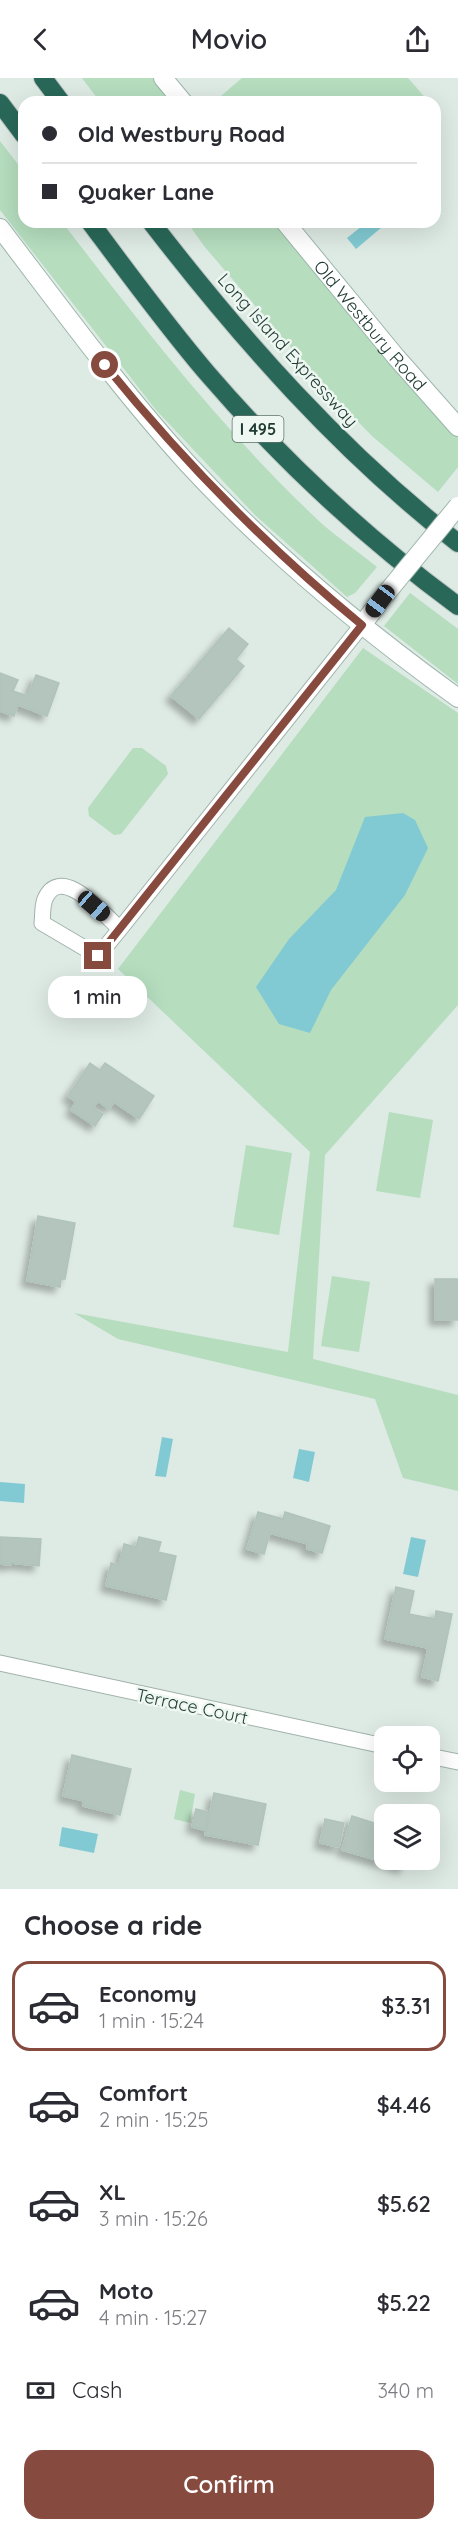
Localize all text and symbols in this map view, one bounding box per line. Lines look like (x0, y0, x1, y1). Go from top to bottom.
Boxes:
text: Movio (191, 22, 267, 56)
icon: back (24, 23, 57, 56)
icon: share (401, 23, 434, 56)
text: Old Westbury Road (78, 120, 285, 148)
text: Quaker Lane (78, 178, 214, 206)
street label: Old Westbury Road (309, 255, 432, 395)
street label: Long Island Expressway (213, 268, 363, 432)
route start (91, 351, 118, 378)
road number: I 495 (232, 416, 284, 442)
car (362, 581, 398, 621)
car (75, 887, 113, 925)
route end (84, 942, 111, 969)
callout: 1 min (48, 977, 148, 1019)
text: 1 min (74, 984, 121, 1009)
street label: Terrace Court (134, 1683, 250, 1729)
map controls (374, 1726, 440, 1870)
button: locate (374, 1726, 440, 1792)
button: layers (374, 1804, 440, 1870)
text: Choose a ride (24, 1908, 202, 1942)
icon: car (27, 1979, 81, 2033)
text: Economy (99, 1980, 197, 2008)
text: $3.31 (381, 1992, 431, 2020)
text: 1 min · 15:24 (99, 2008, 204, 2033)
icon: car (27, 2078, 81, 2132)
text: Comfort (99, 2079, 188, 2107)
text: $4.46 (377, 2091, 431, 2119)
text: 2 min · 15:25 (99, 2107, 208, 2132)
icon: car (27, 2177, 81, 2231)
text: XL (99, 2178, 126, 2206)
text: $5.62 (377, 2190, 431, 2218)
text: 3 min · 15:26 (99, 2206, 208, 2231)
icon: car (27, 2276, 81, 2330)
text: Moto (99, 2277, 153, 2305)
text: $5.22 (377, 2289, 431, 2317)
text: 4 min · 15:27 (99, 2305, 207, 2330)
icon: cash (24, 2374, 57, 2407)
text: Cash (72, 2376, 123, 2404)
text: 340 m (377, 2378, 434, 2403)
button: Confirm (24, 2450, 434, 2519)

